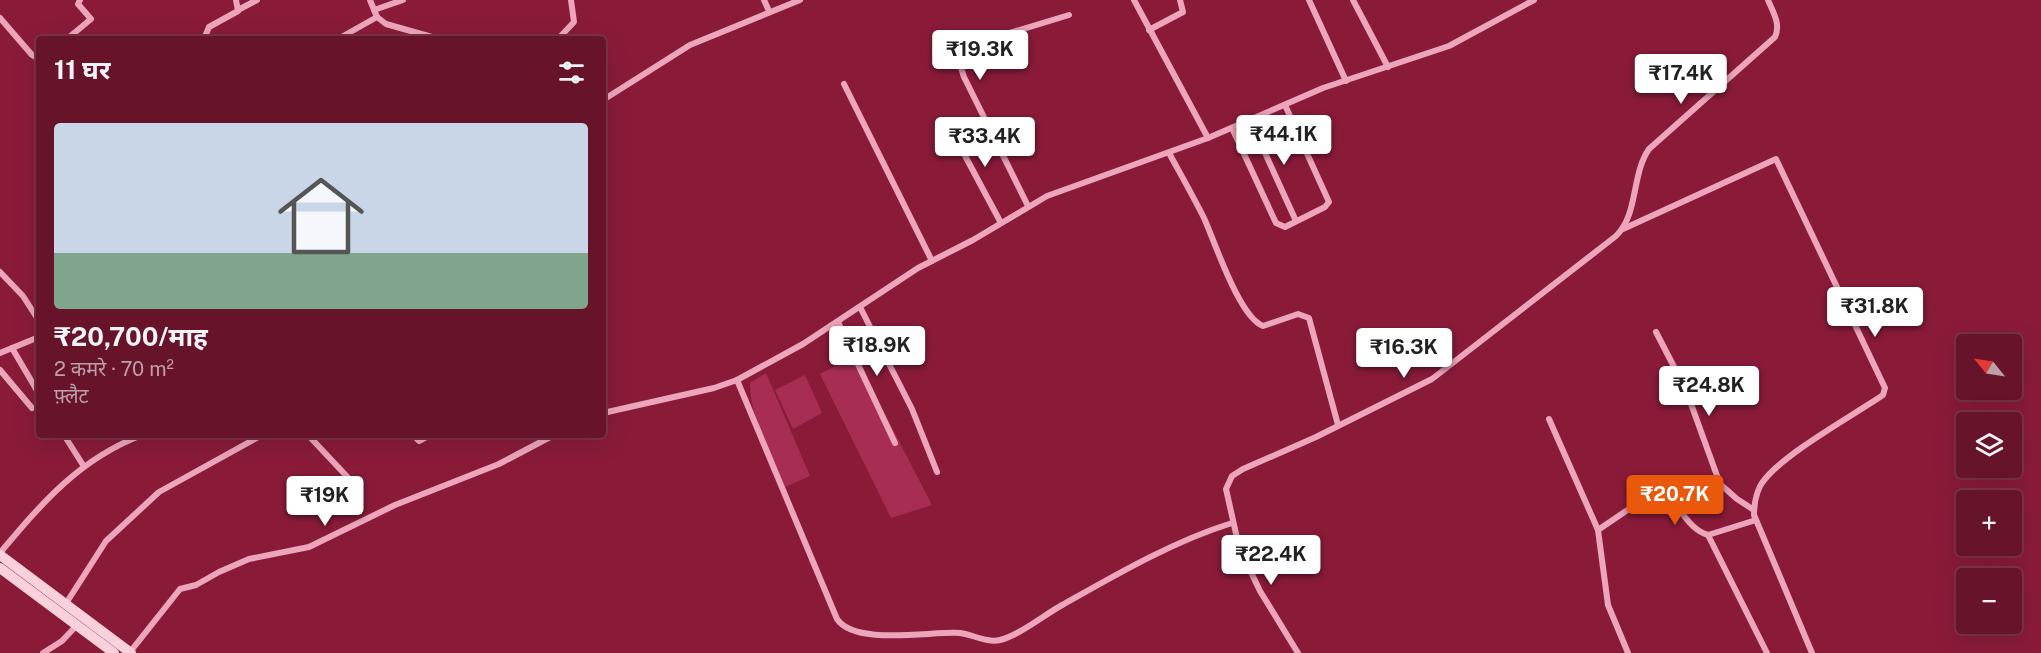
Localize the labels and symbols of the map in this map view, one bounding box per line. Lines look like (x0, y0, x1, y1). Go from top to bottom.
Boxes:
pin: ₹19.3K (931, 30, 1029, 81)
pin: ₹17.4K (1632, 54, 1730, 105)
pin: ₹44.1K (1235, 115, 1333, 166)
pin: ₹33.4K (936, 117, 1034, 168)
pin: ₹31.8K (1826, 287, 1924, 338)
pin: ₹18.9K (828, 326, 926, 377)
pin: ₹16.3K (1355, 328, 1453, 379)
north arrow (1956, 334, 2022, 400)
pin: ₹24.8K (1660, 366, 1758, 417)
pin: ₹20.7K (1626, 475, 1724, 526)
pin: ₹19K (289, 476, 361, 527)
pin: ₹22.4K (1222, 535, 1320, 586)

